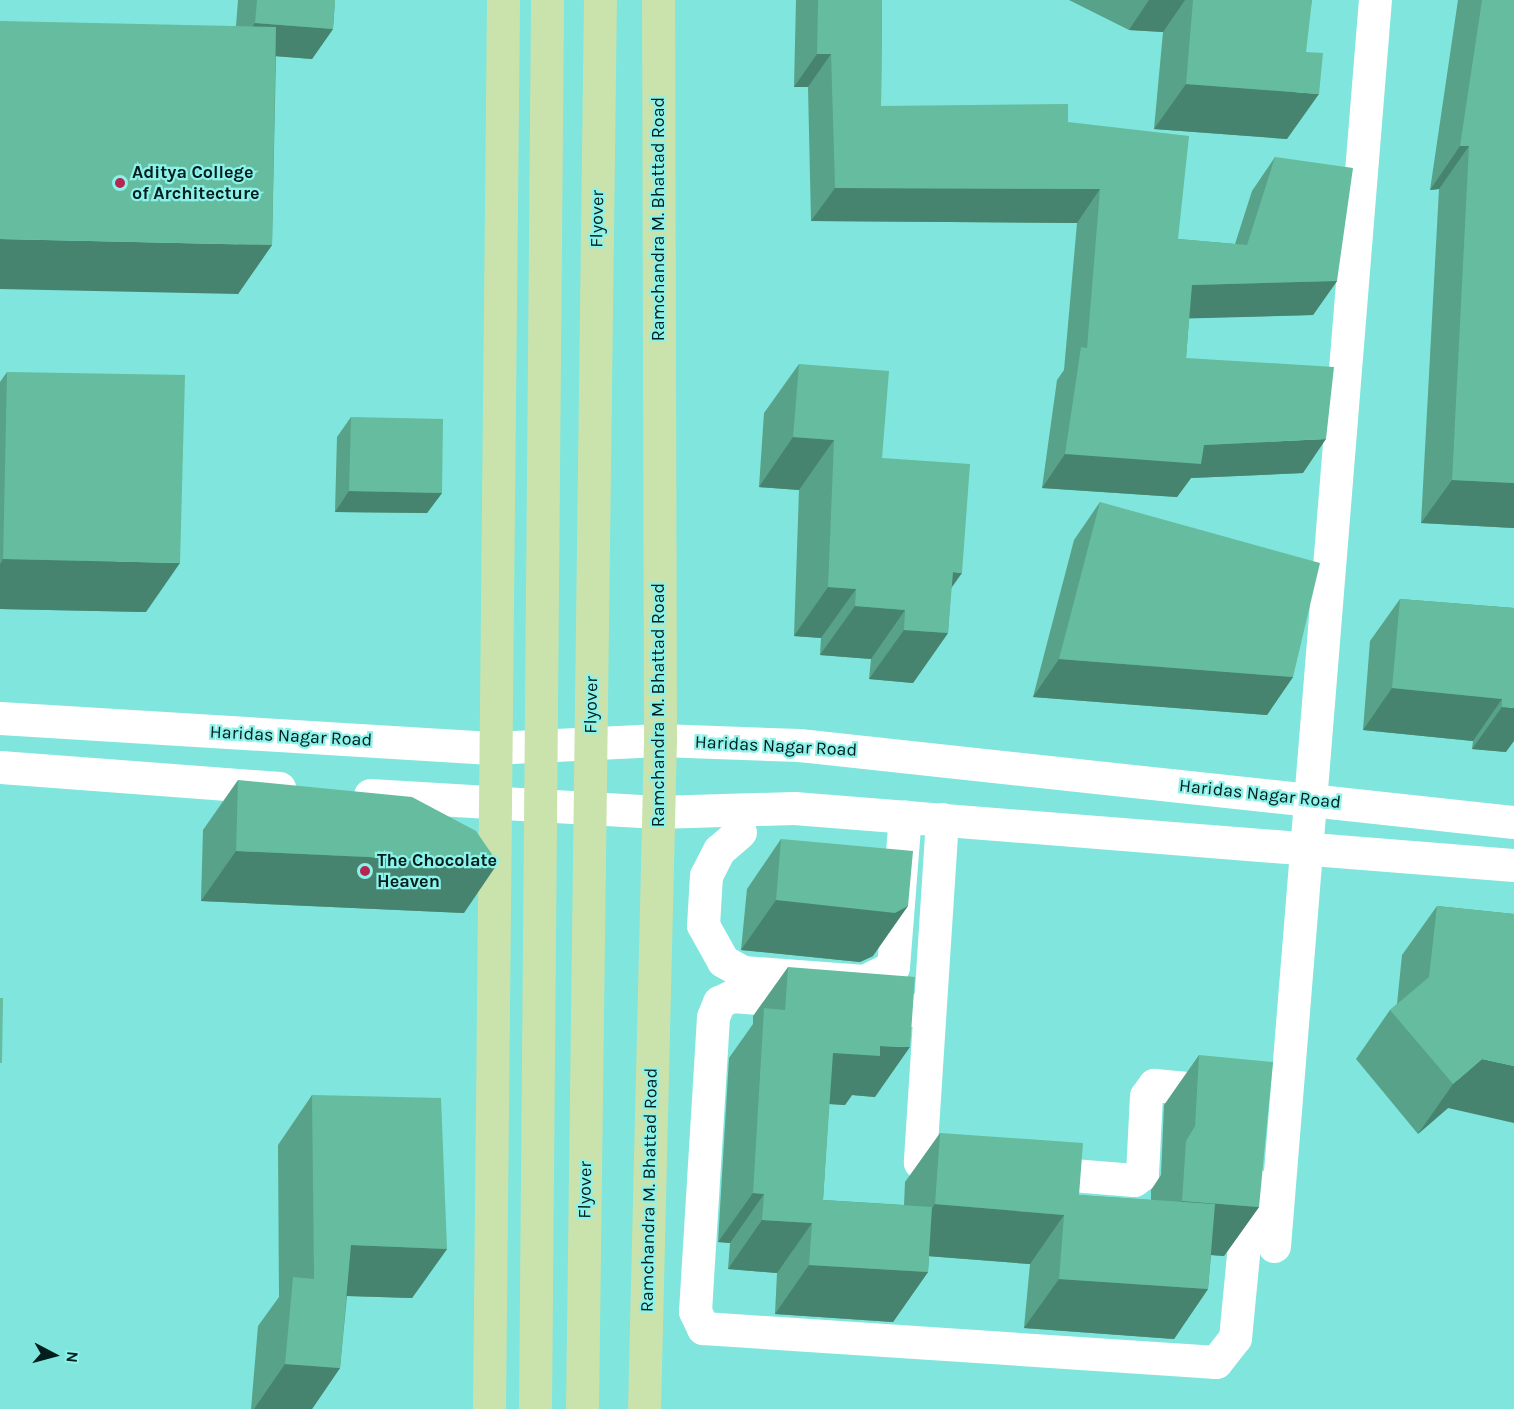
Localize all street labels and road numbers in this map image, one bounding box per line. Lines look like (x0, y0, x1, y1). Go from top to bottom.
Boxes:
street label: Ramchandra M. Bhattad Road (647, 97, 669, 341)
street label: Flyover (586, 190, 608, 248)
street label: Ramchandra M. Bhattad Road (647, 583, 669, 827)
street label: Flyover (580, 676, 602, 734)
street label: Haridas Nagar Road (209, 721, 373, 751)
street label: Haridas Nagar Road (694, 731, 858, 761)
street label: Haridas Nagar Road (1178, 775, 1342, 813)
street label: Ramchandra M. Bhattad Road (636, 1068, 662, 1312)
street label: Flyover (574, 1161, 596, 1219)

